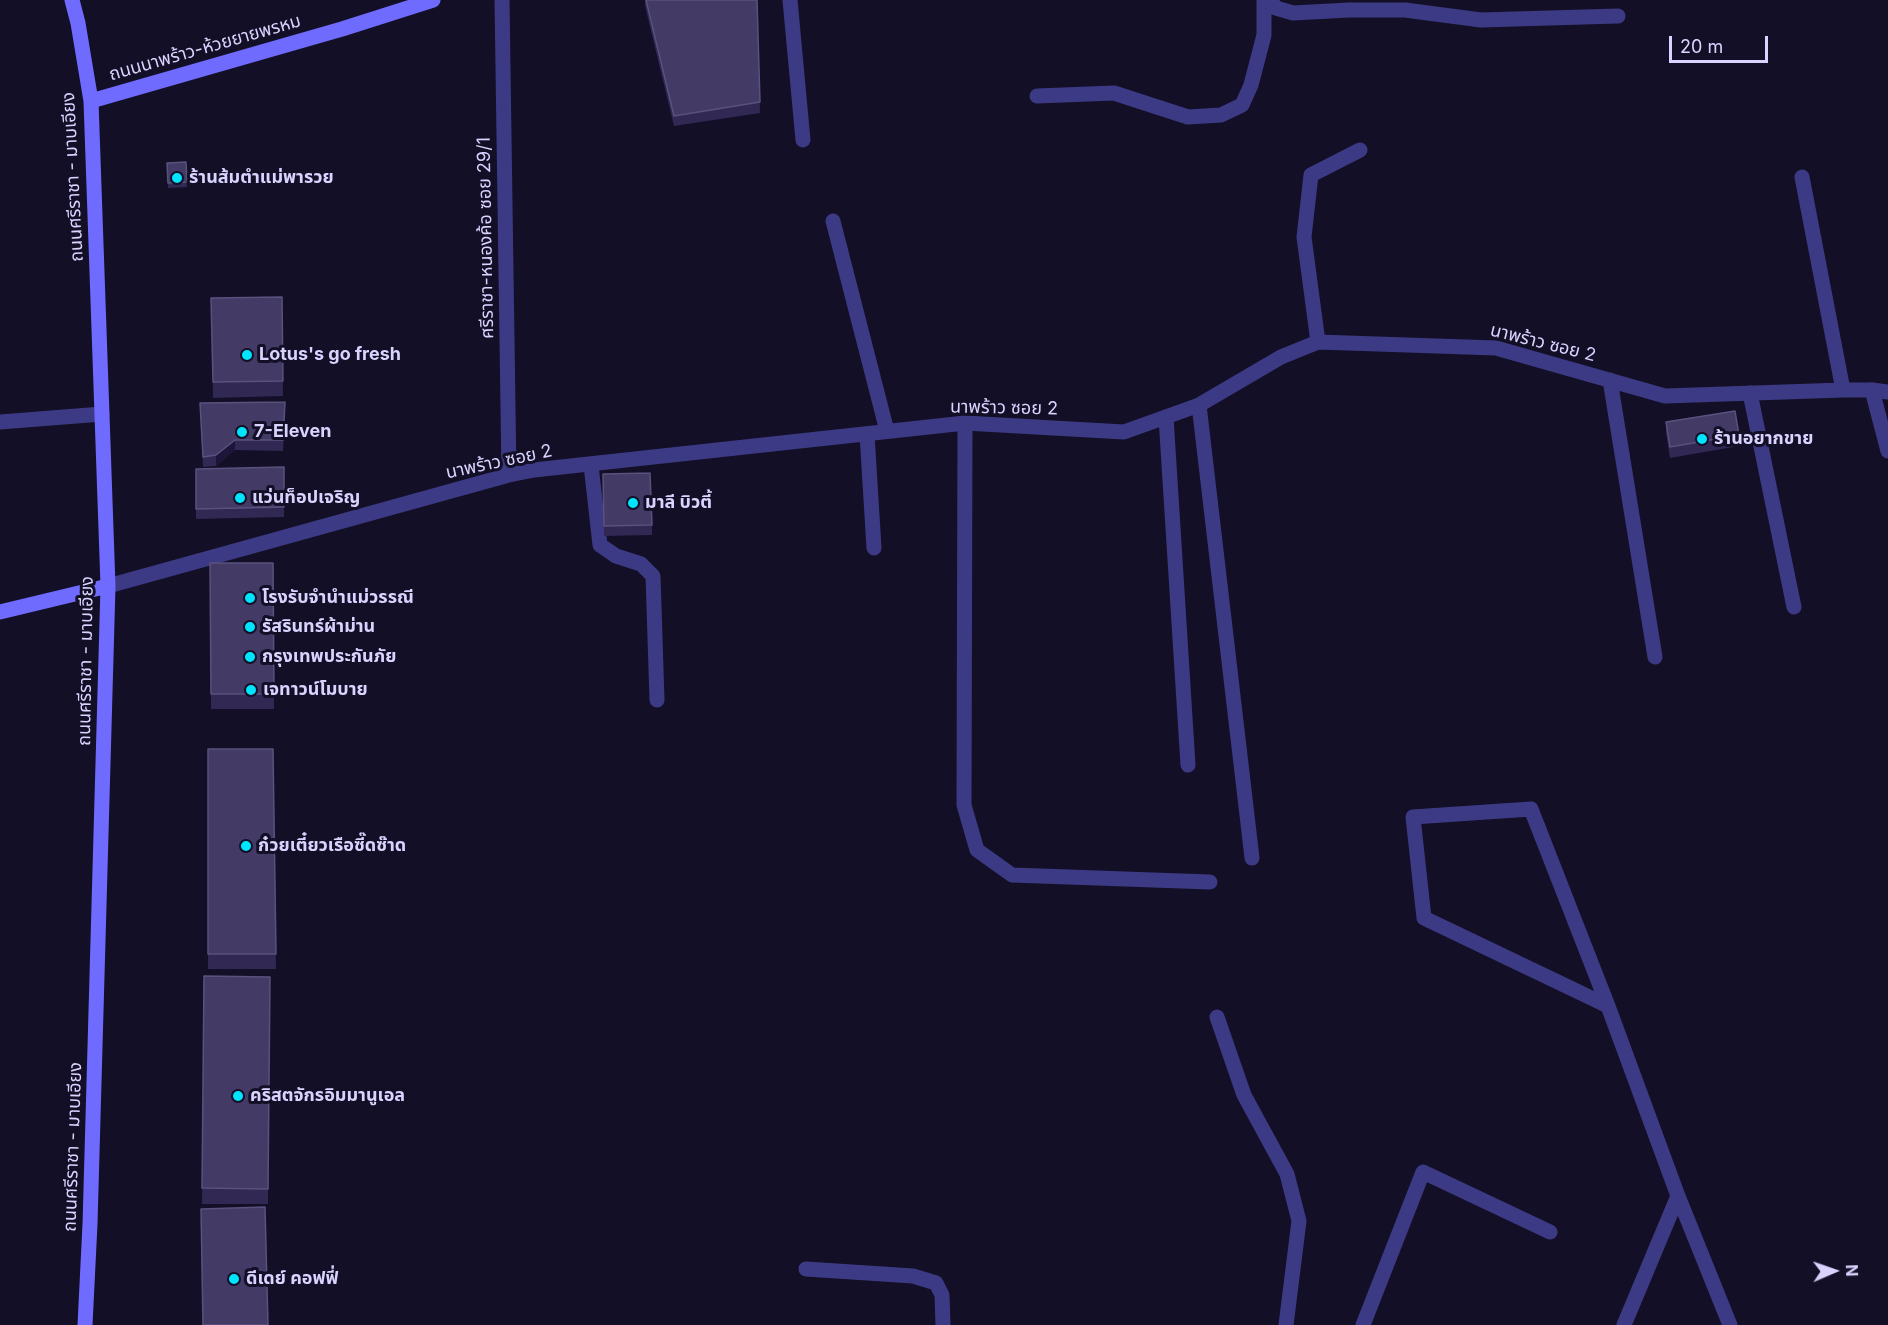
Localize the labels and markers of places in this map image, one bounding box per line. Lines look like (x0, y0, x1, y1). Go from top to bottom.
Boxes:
place label: ร้านส้มตำแม่พารวย (189, 167, 334, 189)
marker: ร้านส้มตำแม่พารวย (170, 171, 184, 185)
place label: Lotus's go fresh (259, 344, 401, 366)
marker: Lotus's go fresh (240, 348, 254, 362)
place label: 7-Eleven (254, 421, 331, 443)
marker: 7-Eleven (235, 425, 249, 439)
place label: ร้านอยากขาย (1714, 428, 1813, 450)
marker: ร้านอยากขาย (1695, 432, 1709, 446)
place label: แว่นท็อปเจริญ (252, 487, 360, 509)
marker: แว่นท็อปเจริญ (233, 491, 247, 505)
place label: มาลี บิวตี้ (645, 492, 712, 514)
marker: มาลี บิวตี้ (626, 496, 640, 510)
place label: โรงรับจำนำแม่วรรณี (262, 587, 414, 609)
marker: โรงรับจำนำแม่วรรณี (243, 591, 257, 605)
place label: รัสรินทร์ผ้าม่าน (262, 616, 375, 638)
marker: รัสรินทร์ผ้าม่าน (243, 620, 257, 634)
place label: กรุงเทพประกันภัย (262, 646, 396, 668)
marker: กรุงเทพประกันภัย (243, 650, 257, 664)
place label: เจทาวน์โมบาย (263, 679, 368, 701)
marker: เจทาวน์โมบาย (244, 683, 258, 697)
place label: ก๋วยเตี๋ยวเรือซี๊ดซ๊าด (258, 835, 406, 857)
marker: ก๋วยเตี๋ยวเรือซี๊ดซ๊าด (239, 839, 253, 853)
place label: คริสตจักรอิมมานูเอล (250, 1085, 405, 1107)
marker: คริสตจักรอิมมานูเอล (231, 1089, 245, 1103)
place label: ดีเดย์ คอฟฟี่ (246, 1268, 338, 1290)
marker: ดีเดย์ คอฟฟี่ (227, 1272, 241, 1286)

